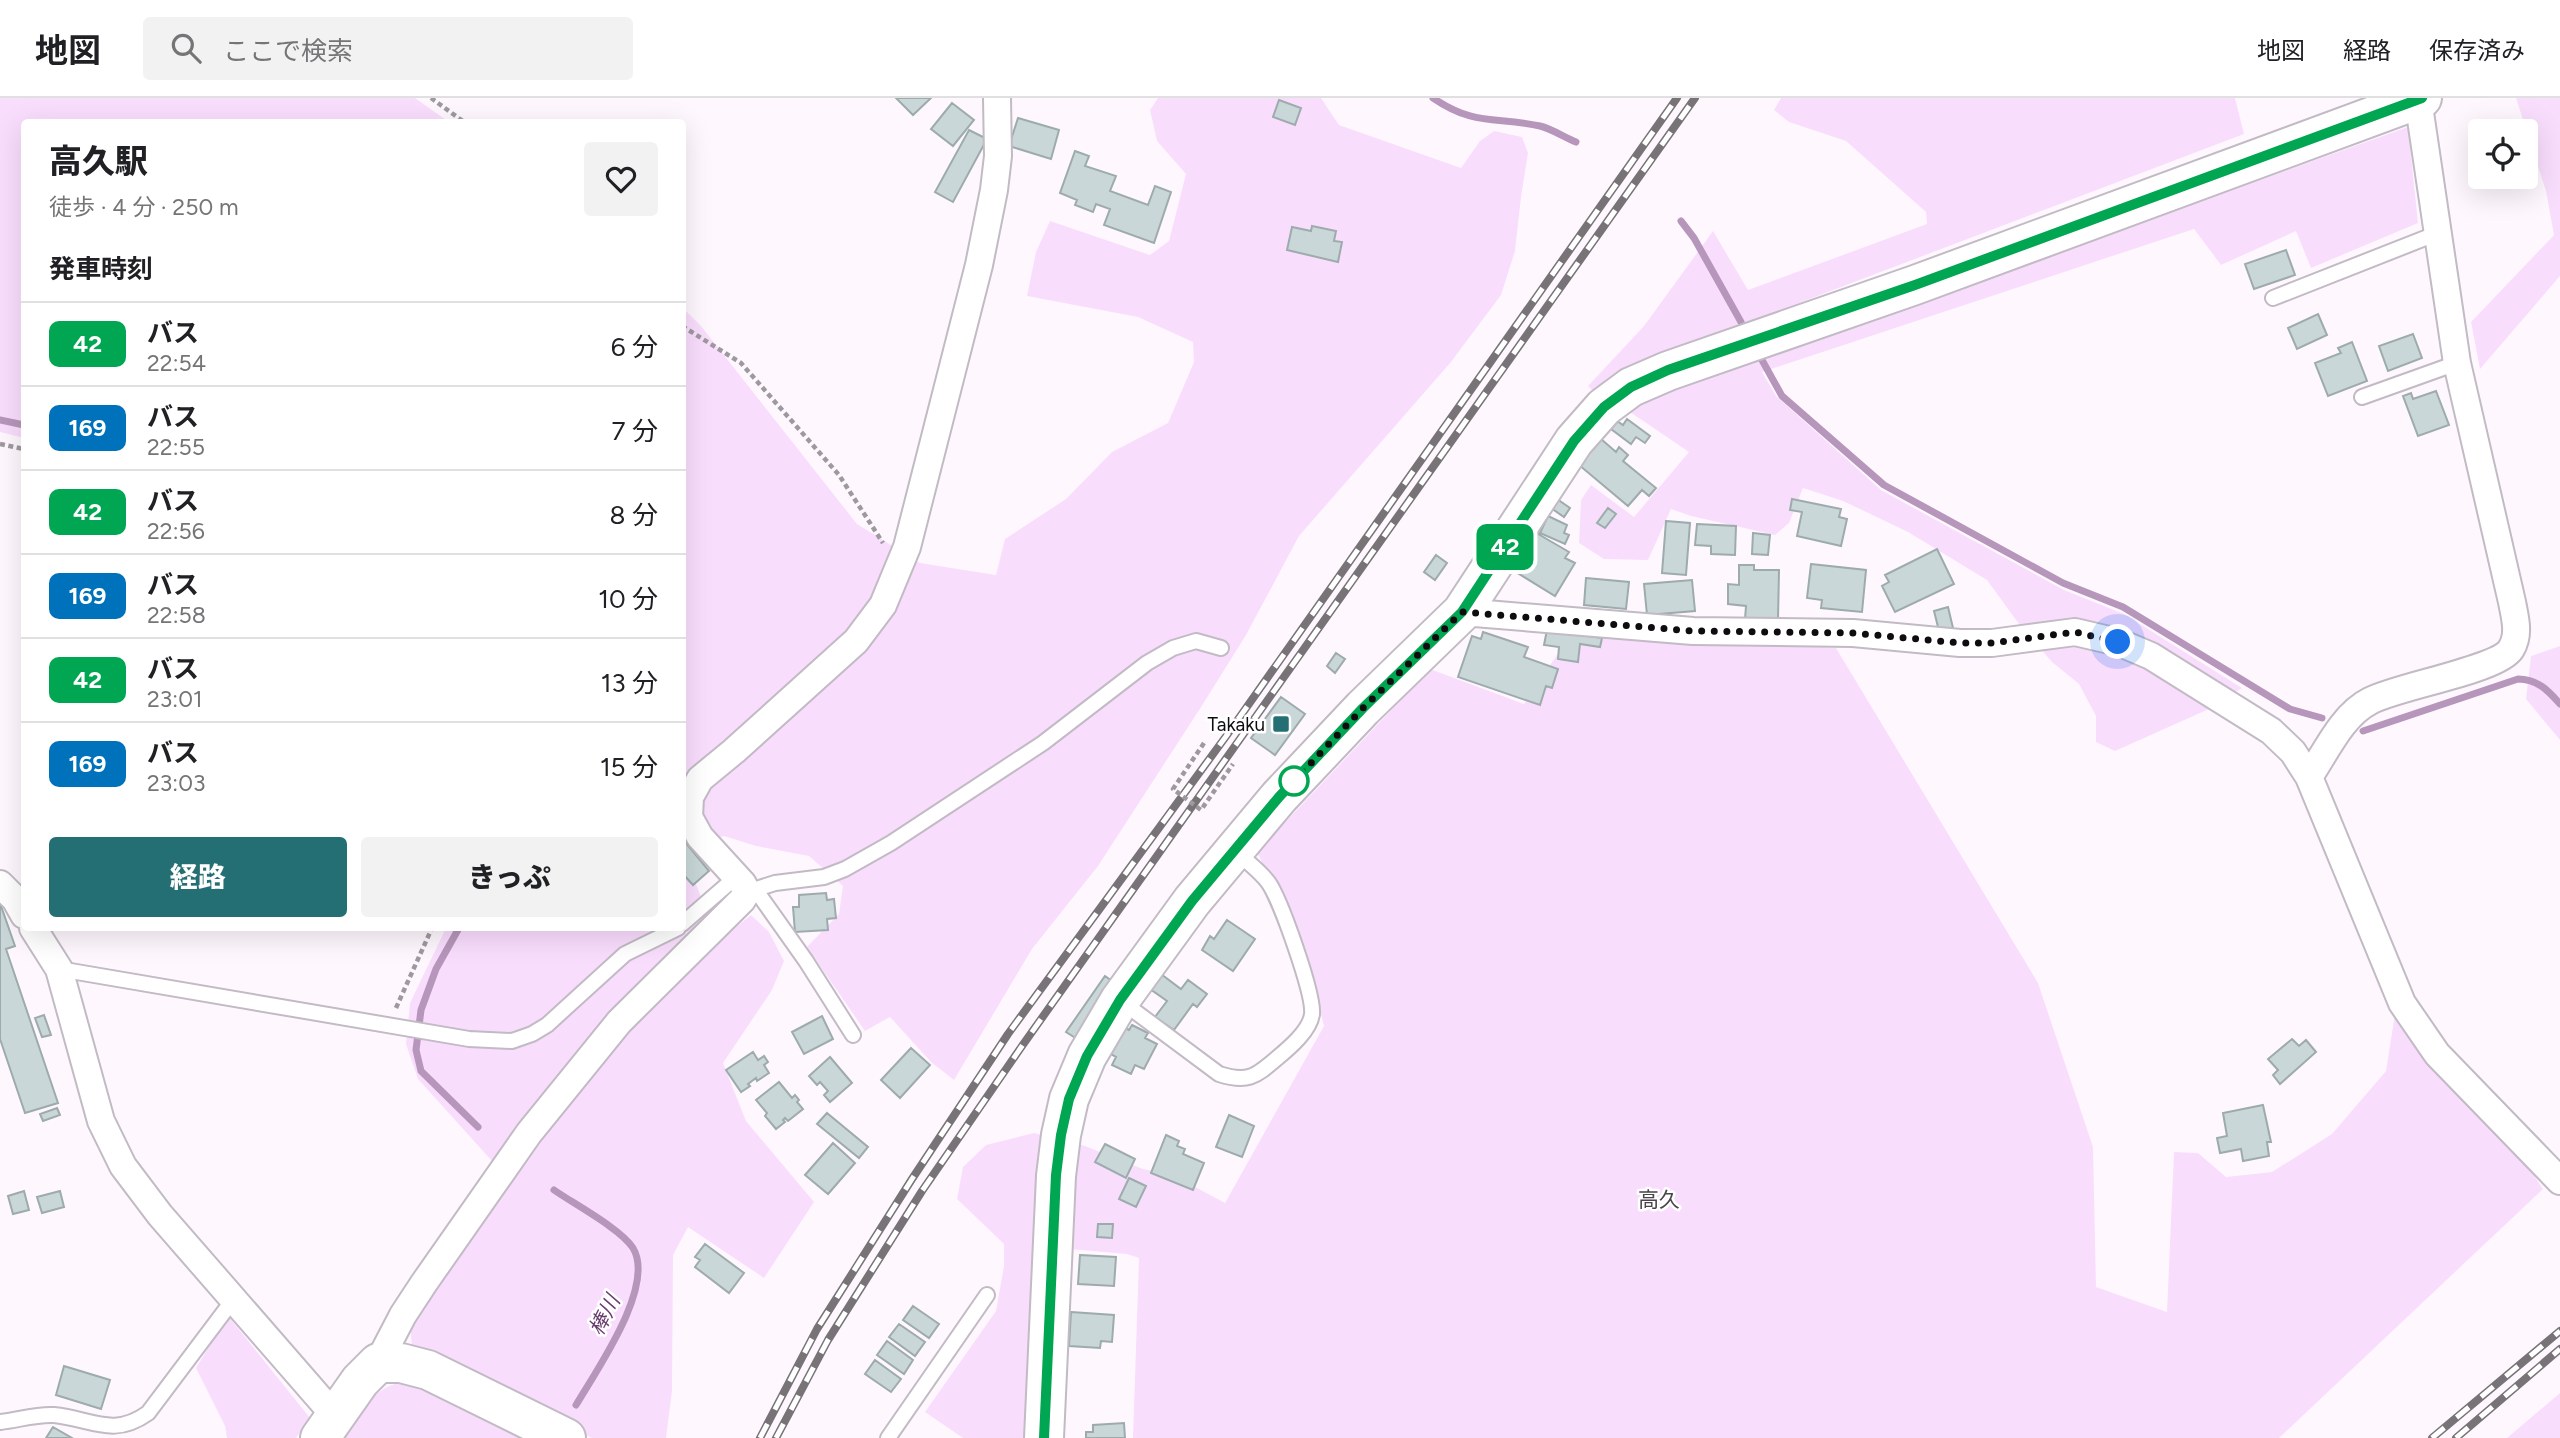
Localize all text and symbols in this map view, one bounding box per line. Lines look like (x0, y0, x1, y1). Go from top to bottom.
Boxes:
search box (143, 17, 633, 80)
icon: search (167, 29, 205, 67)
text: 地図 (35, 31, 101, 70)
text: ここで検索 (223, 35, 353, 67)
text: 地図 (2257, 36, 2305, 65)
text: 経路 (2343, 36, 2391, 65)
text: 保存済み (2429, 36, 2525, 65)
map controls (2468, 119, 2538, 189)
button: locate (2468, 119, 2538, 189)
text: 高久駅 (49, 142, 148, 181)
button: heart (584, 142, 658, 216)
text: 徒歩 · 4 分 · 250 m (49, 193, 238, 221)
text: 発車時刻 (49, 253, 153, 285)
text: バス (147, 317, 199, 349)
text: 42 (73, 329, 102, 358)
text: 6 分 (611, 331, 658, 363)
text: 22:54 (147, 349, 206, 377)
text: バス (147, 401, 199, 433)
text: 169 (69, 413, 106, 442)
text: 7 分 (612, 415, 658, 447)
text: 22:55 (147, 433, 205, 461)
text: バス (147, 485, 199, 517)
text: 42 (73, 497, 102, 526)
text: 8 分 (610, 499, 658, 531)
text: 22:56 (147, 517, 205, 545)
line badge: 42 (1474, 524, 1536, 570)
text: 42 (1490, 532, 1520, 561)
text: バス (147, 569, 199, 601)
text: 169 (69, 581, 106, 610)
text: 10 分 (598, 583, 658, 615)
text: 22:58 (147, 601, 206, 629)
your location (2100, 624, 2135, 659)
text: バス (147, 653, 199, 685)
text: 42 (73, 665, 102, 694)
text: 13 分 (601, 667, 658, 699)
text: 23:01 (147, 685, 202, 713)
place label: Takaku (1207, 713, 1265, 736)
marker: Takaku (1271, 714, 1291, 734)
text: バス (147, 737, 199, 769)
text: 169 (69, 749, 106, 778)
text: 15 分 (600, 751, 658, 783)
unlabelled marker (1279, 766, 1309, 796)
text: 23:03 (147, 769, 205, 797)
button: 経路 (49, 837, 347, 917)
button: きっぷ (361, 837, 658, 917)
district label: 高久 (1638, 1187, 1680, 1212)
water label: 棒川 (583, 1289, 626, 1339)

